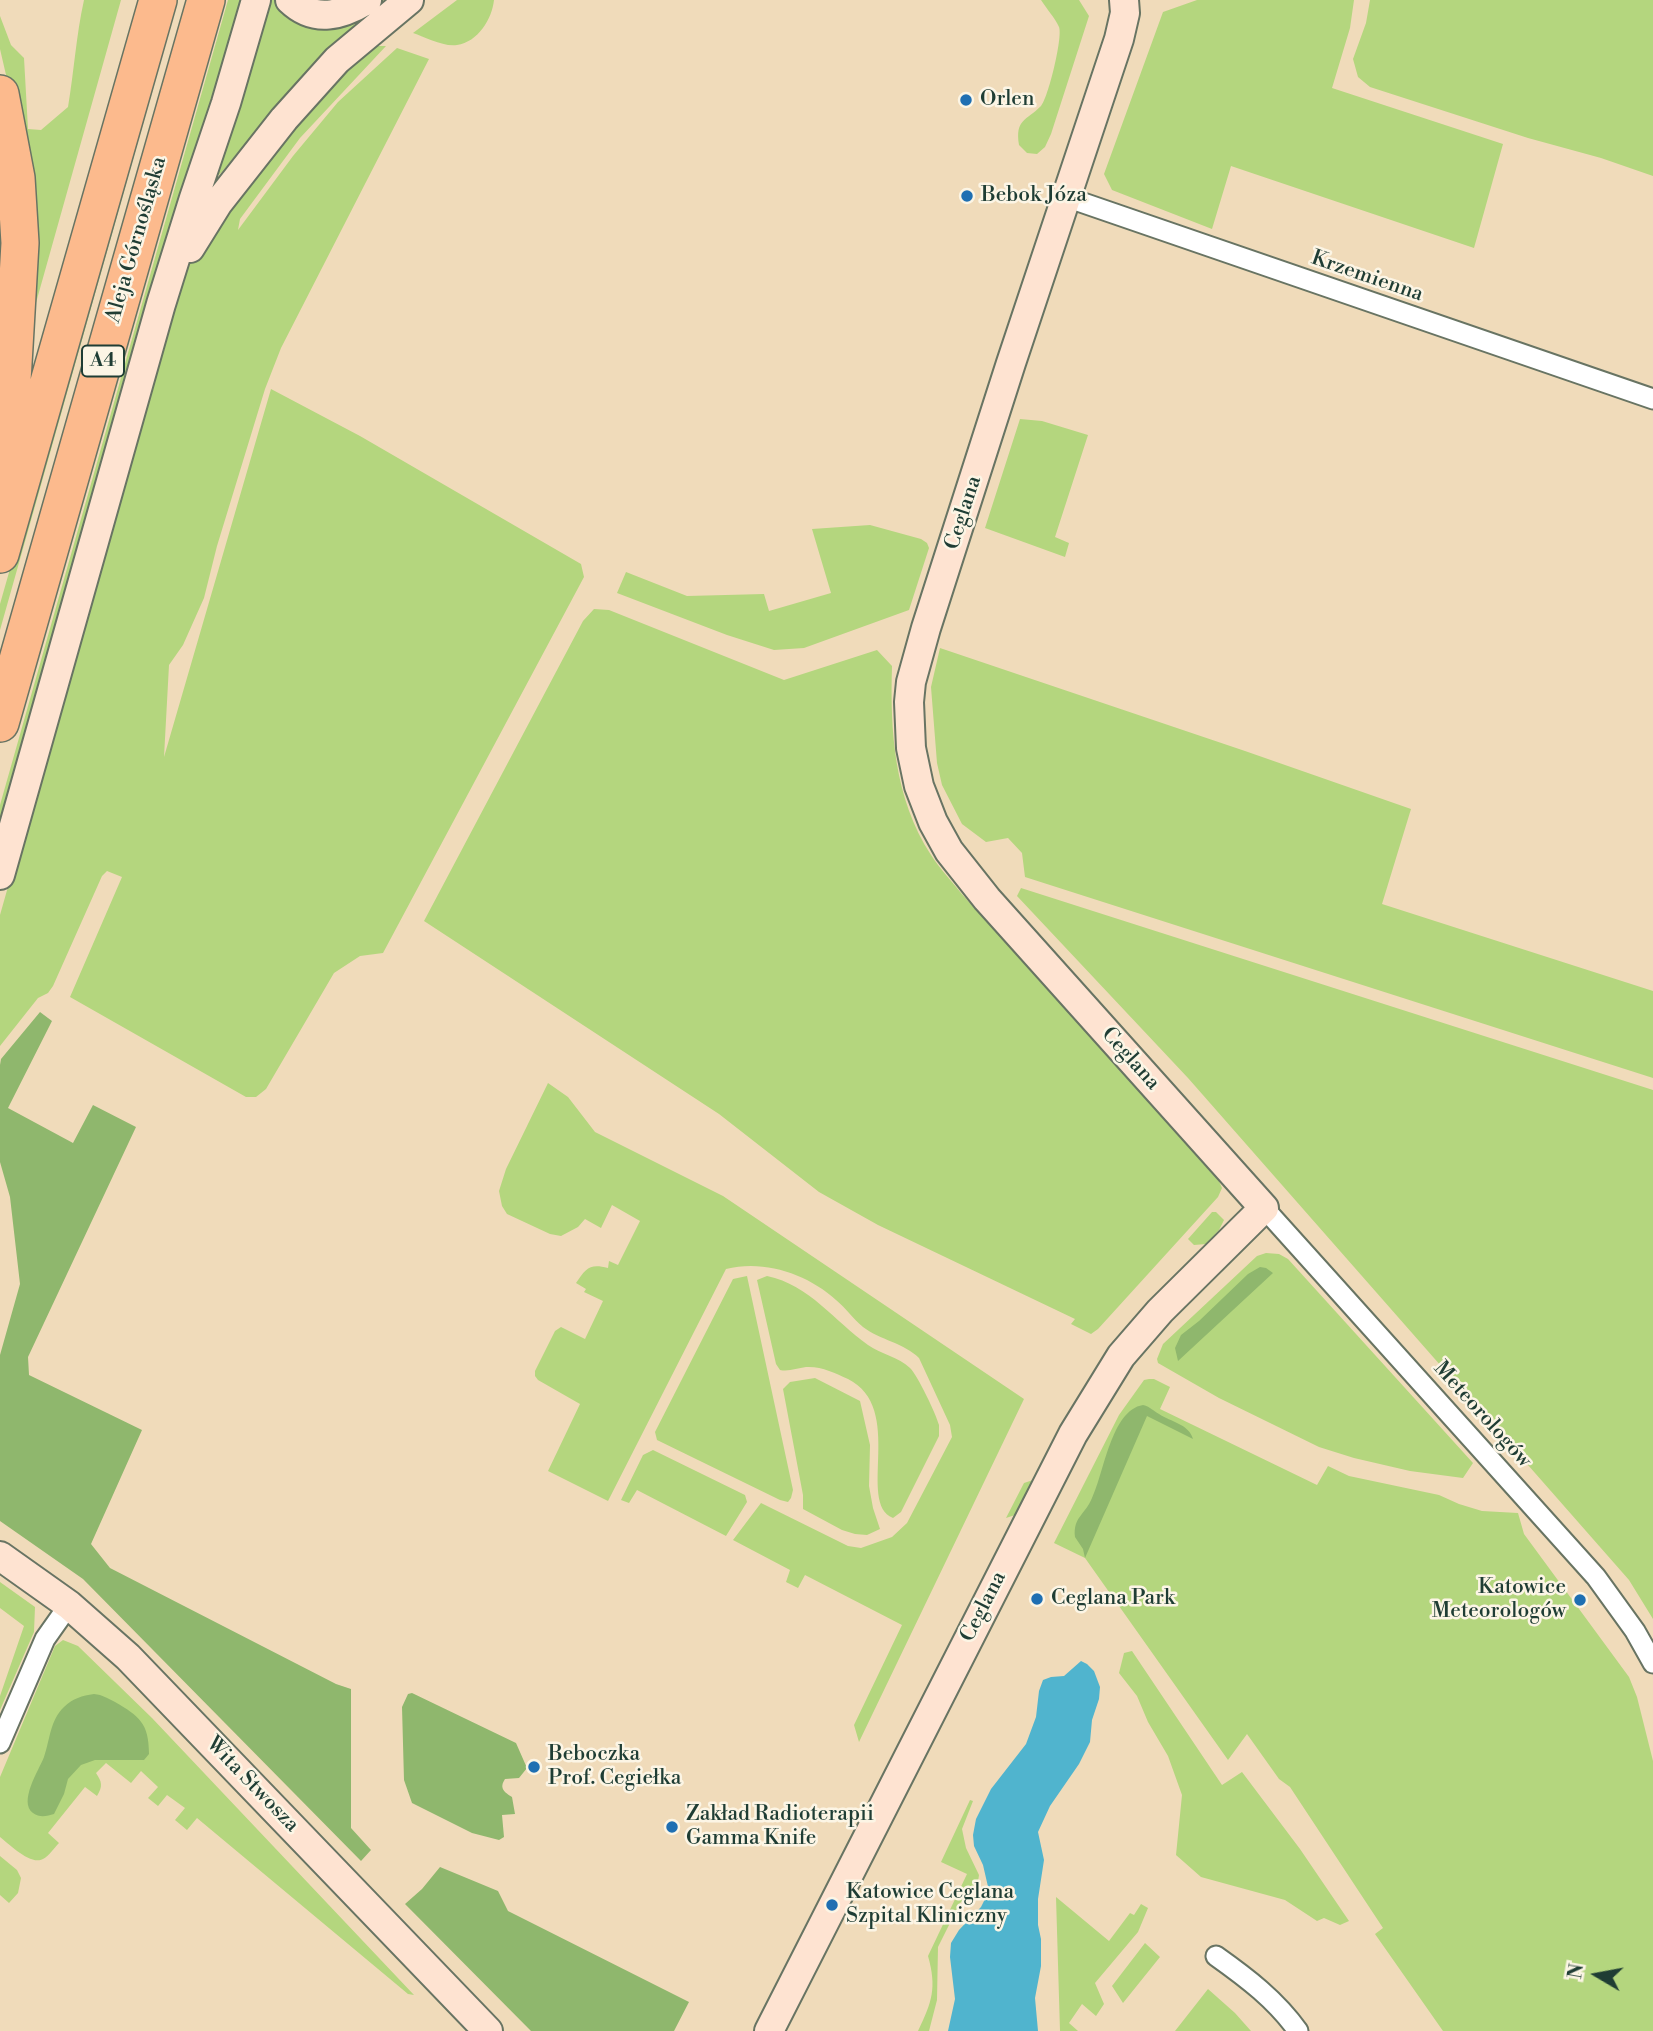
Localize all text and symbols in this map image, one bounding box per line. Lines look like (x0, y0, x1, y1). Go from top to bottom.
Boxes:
place label: Orlen (980, 87, 1034, 113)
marker: Orlen (958, 92, 974, 108)
street label: Aleja Górnośląska (101, 154, 173, 326)
place label: Bebok Józa (981, 183, 1087, 209)
marker: Bebok Józa (959, 188, 975, 204)
street label: Krzemienna (1308, 246, 1426, 308)
road number: A4 (82, 346, 124, 376)
street label: Ceglana (940, 473, 988, 553)
street label: Ceglana (1095, 1022, 1165, 1096)
street label: Meteorologów (1428, 1357, 1536, 1473)
street label: Ceglana (956, 1567, 1012, 1647)
place label: Katowice Meteorologów (1432, 1575, 1566, 1625)
place label: Ceglana Park (1051, 1586, 1175, 1612)
marker: Ceglana Park (1029, 1591, 1045, 1607)
marker: Katowice Meteorologów (1572, 1592, 1588, 1608)
street label: Wita Stwosza (200, 1732, 304, 1838)
place label: Beboczka Prof. Cegiełka (548, 1742, 681, 1792)
marker: Beboczka Prof. Cegiełka (526, 1759, 542, 1775)
place label: Zakład Radioterapii Gamma Knife (686, 1802, 874, 1852)
marker: Zakład Radioterapii Gamma Knife (664, 1819, 680, 1835)
place label: Katowice Ceglana Szpital Kliniczny (846, 1880, 1014, 1930)
marker: Katowice Ceglana Szpital Kliniczny (824, 1897, 840, 1913)
north arrow (1562, 1940, 1632, 2010)
text: N (1563, 1962, 1589, 1981)

